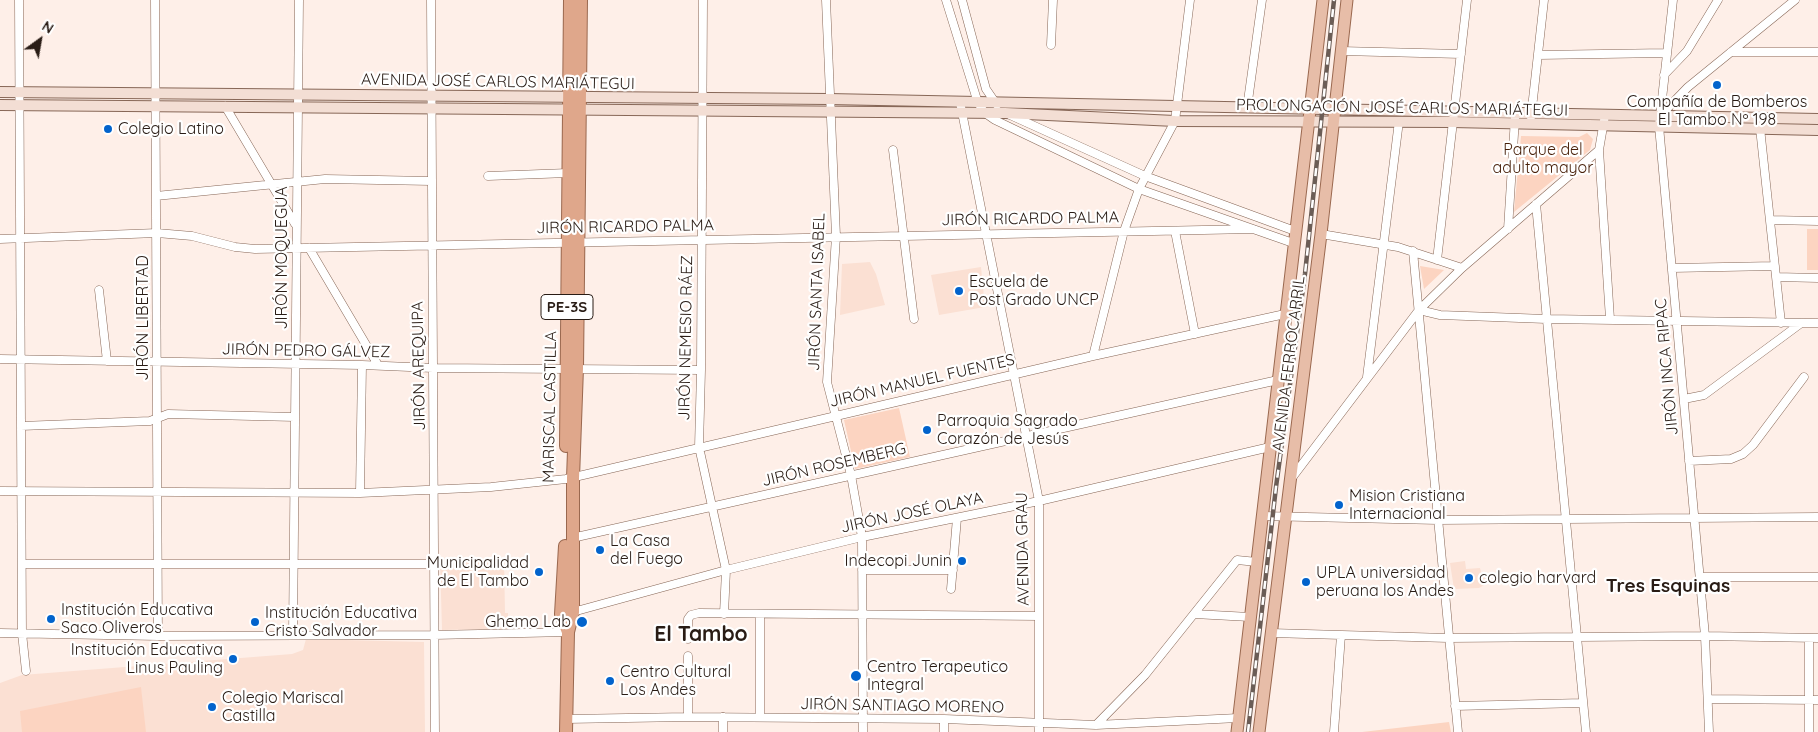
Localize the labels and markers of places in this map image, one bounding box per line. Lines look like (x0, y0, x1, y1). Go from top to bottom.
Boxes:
marker: Compañía de Bomberos El Tambo Nº 198 (1711, 79, 1723, 91)
place label: Compañía de Bomberos El Tambo Nº 198 (1627, 92, 1807, 130)
place label: Colegio Latino (118, 119, 224, 139)
marker: Colegio Latino (102, 123, 114, 135)
place label: Escuela de Post Grado UNCP (969, 272, 1099, 310)
marker: Escuela de Post Grado UNCP (953, 285, 965, 297)
place label: Parroquia Sagrado Corazón de Jesús (937, 411, 1078, 449)
marker: Parroquia Sagrado Corazón de Jesús (921, 424, 933, 436)
place label: Mision Cristiana Internacional (1349, 486, 1465, 524)
marker: Mision Cristiana Internacional (1333, 499, 1345, 511)
place label: La Casa del Fuego (610, 531, 683, 569)
marker: La Casa del Fuego (594, 544, 606, 556)
place label: Indecopi Junin (844, 551, 952, 571)
place label: Municipalidad de El Tambo (427, 553, 529, 591)
marker: Indecopi Junin (956, 555, 968, 567)
place label: UPLA universidad peruana los Andes (1316, 563, 1454, 601)
marker: Municipalidad de El Tambo (533, 566, 545, 578)
place label: colegio harvard (1479, 568, 1596, 588)
marker: colegio harvard (1463, 572, 1475, 584)
marker: UPLA universidad peruana los Andes (1300, 576, 1312, 588)
place label: Institución Educativa Saco Oliveros (61, 600, 213, 638)
place label: Institución Educativa Cristo Salvador (265, 603, 417, 641)
place label: Ghemo Lab (485, 612, 571, 632)
marker: Institución Educativa Saco Oliveros (45, 613, 57, 625)
marker: Ghemo Lab (575, 615, 589, 629)
marker: Institución Educativa Cristo Salvador (249, 616, 261, 628)
place label: Institución Educativa Linus Pauling (71, 640, 223, 678)
marker: Institución Educativa Linus Pauling (227, 653, 239, 665)
place label: Centro Terapeutico Integral (867, 657, 1008, 695)
place label: Centro Cultural Los Andes (620, 662, 731, 700)
marker: Centro Terapeutico Integral (849, 669, 863, 683)
marker: Centro Cultural Los Andes (604, 675, 616, 687)
place label: Colegio Mariscal Castilla (222, 688, 344, 726)
marker: Colegio Mariscal Castilla (206, 701, 218, 713)

